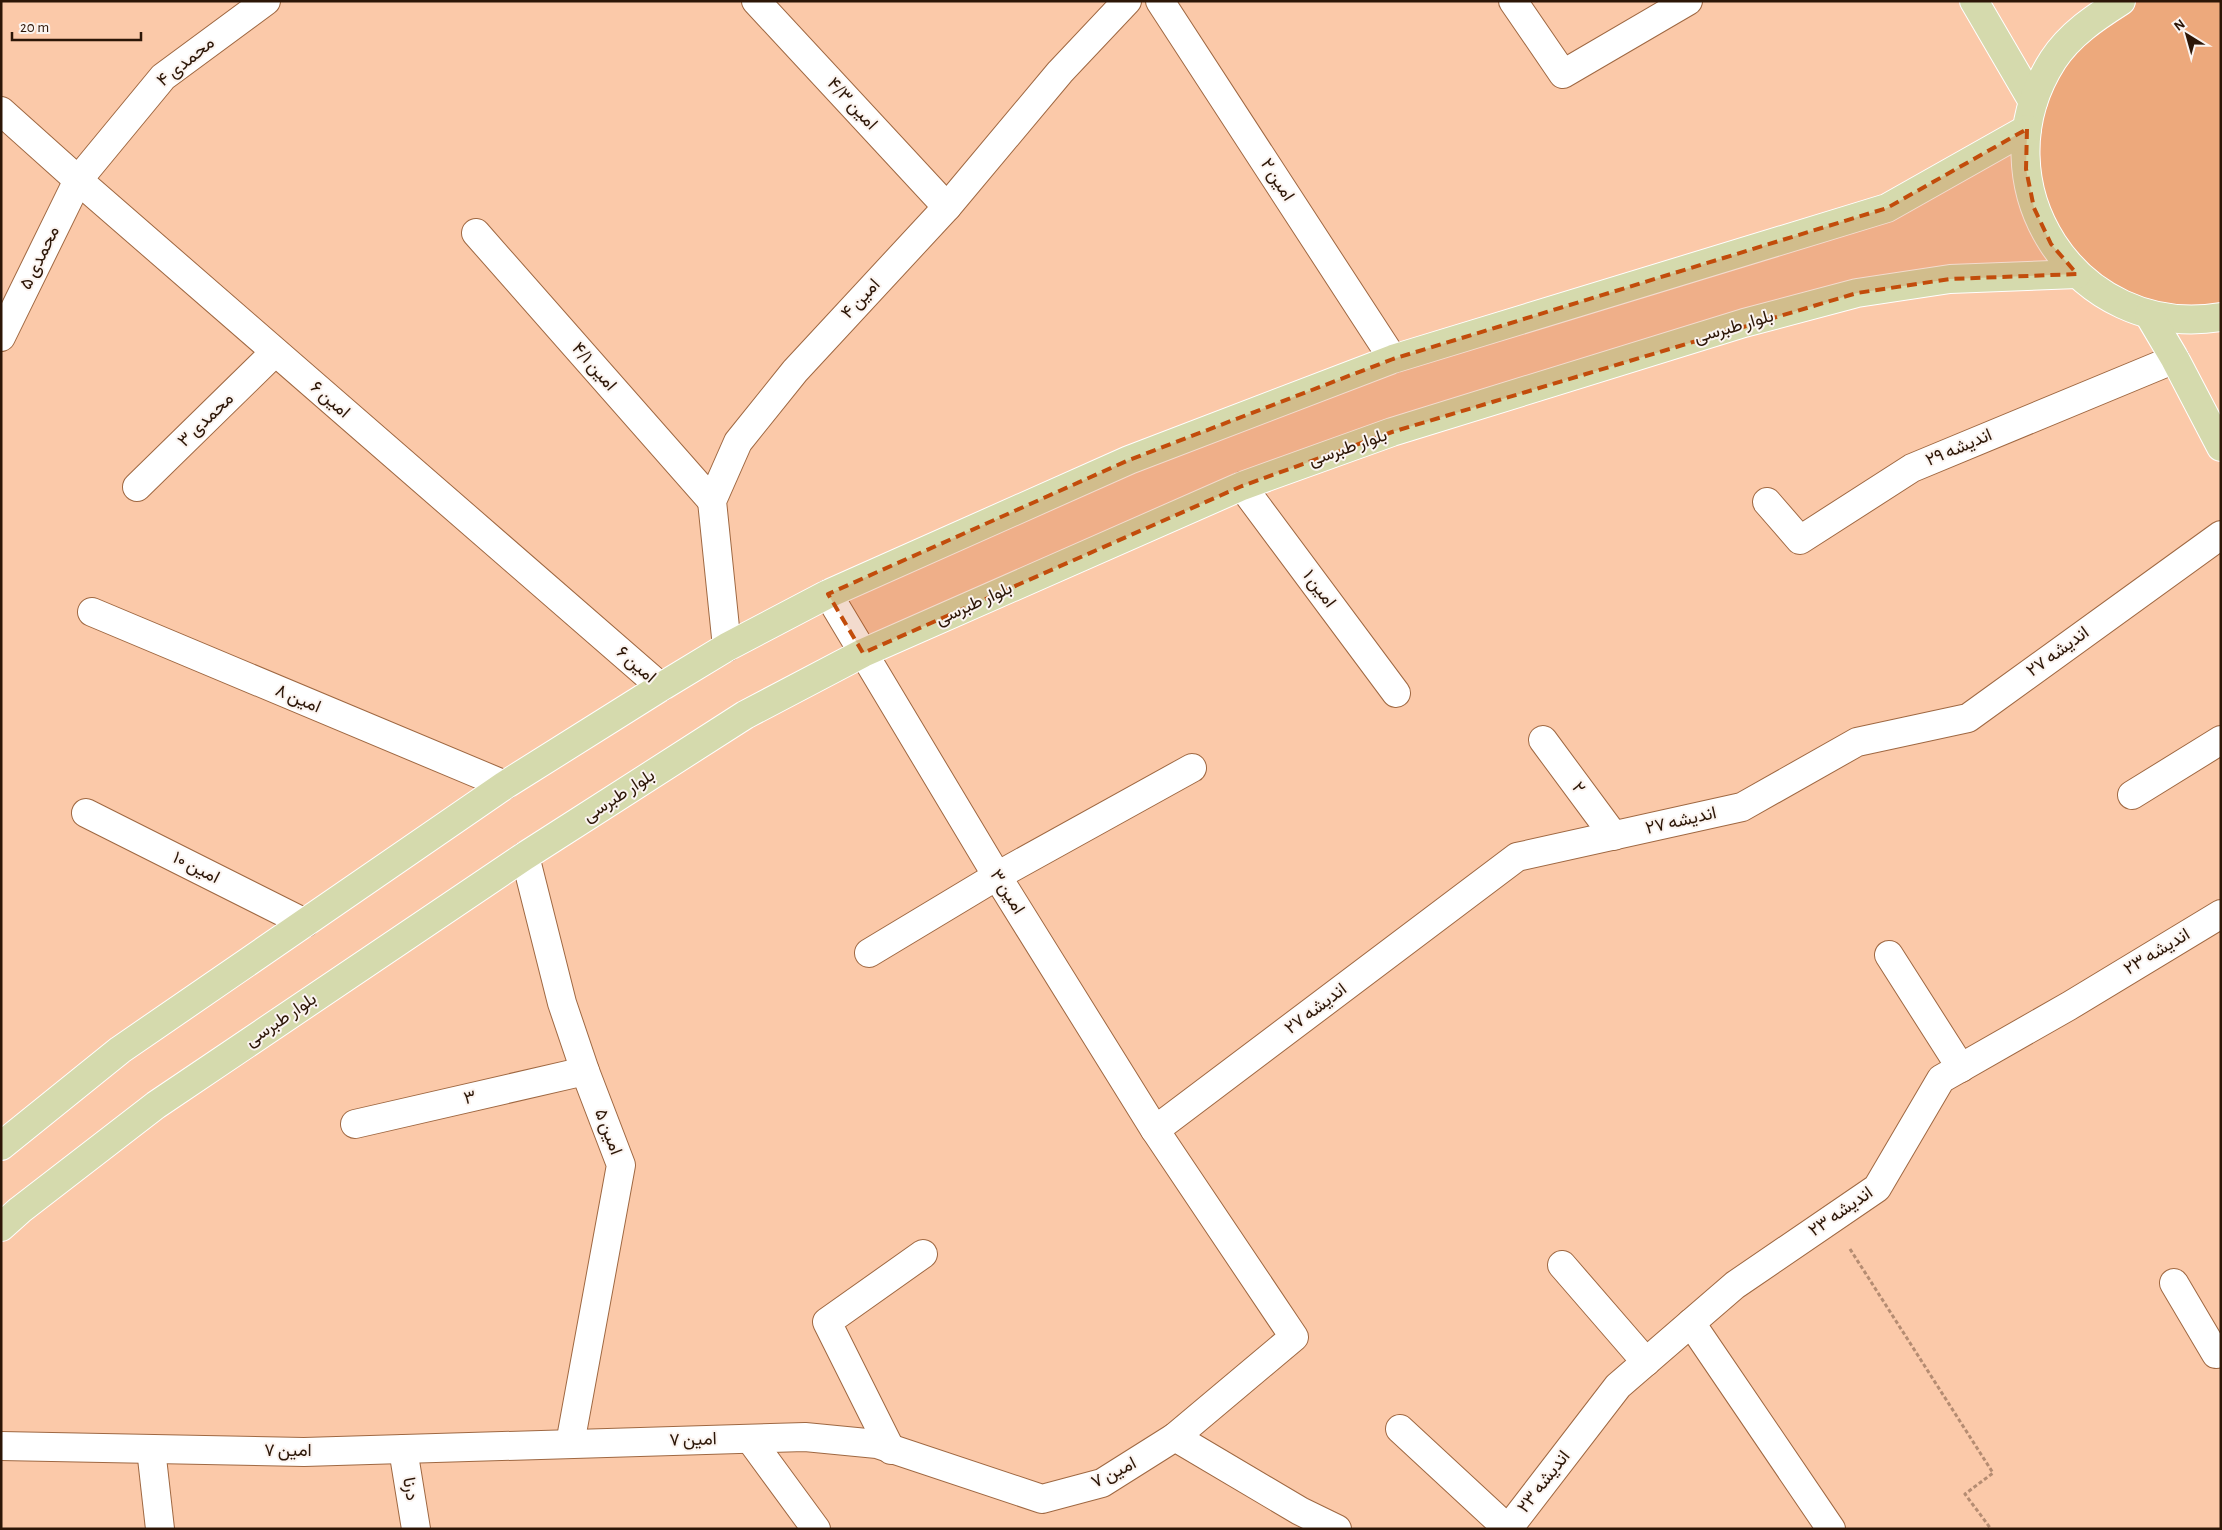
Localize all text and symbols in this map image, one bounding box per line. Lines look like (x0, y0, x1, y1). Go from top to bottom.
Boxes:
scale bar (12, 10, 141, 42)
north arrow (2162, 10, 2212, 60)
text: N (2172, 17, 2188, 34)
text: 20 m (20, 20, 49, 35)
street label: محمدی ۴ (154, 34, 219, 91)
street label: ۴/۳ امین (823, 74, 880, 134)
street label: امین ۲ (1256, 156, 1297, 205)
street label: محمدی ۵ (17, 223, 64, 293)
street label: امین ۴ (838, 276, 884, 323)
street label: بلوار طبرسی (1692, 307, 1776, 348)
street label: امین ۴/۱ (568, 339, 620, 395)
street label: امین ۶ (306, 378, 353, 423)
street label: محمدی ۳ (175, 389, 238, 451)
street label: بلوار طبرسی (1306, 426, 1390, 471)
street label: اندیشه ۲۹ (1923, 426, 1995, 470)
street label: امین ۱ (1298, 567, 1339, 612)
street label: بلوار طبرسی (933, 579, 1015, 630)
street label: اندیشه ۲۷ (2024, 624, 2092, 680)
street label: امین ۶ (612, 643, 659, 688)
street label: امین ۸ (272, 681, 323, 717)
street label: بلوار طبرسی (580, 766, 659, 827)
street label: ۲ (1568, 779, 1588, 797)
street label: اندیشه ۲۷ (1644, 804, 1718, 838)
street label: امین ۱۰ (169, 849, 222, 888)
street label: امین ۳ (986, 867, 1028, 918)
street label: اندیشه ۲۳ (2121, 925, 2193, 979)
street label: اندیشه ۲۷ (1282, 980, 1350, 1038)
street label: بلوار طبرسی (242, 990, 320, 1051)
street label: ۳ (462, 1088, 478, 1108)
street label: امین ۵ (590, 1107, 625, 1158)
street label: اندیشه ۲۳ (1806, 1184, 1876, 1240)
street label: امین ۷ (669, 1430, 717, 1451)
street label: امین ۷ (264, 1442, 312, 1461)
street label: اندیشه ۲۳ (1514, 1448, 1574, 1516)
street label: امین ۷ (1089, 1454, 1140, 1493)
street label: درنا (398, 1476, 421, 1502)

